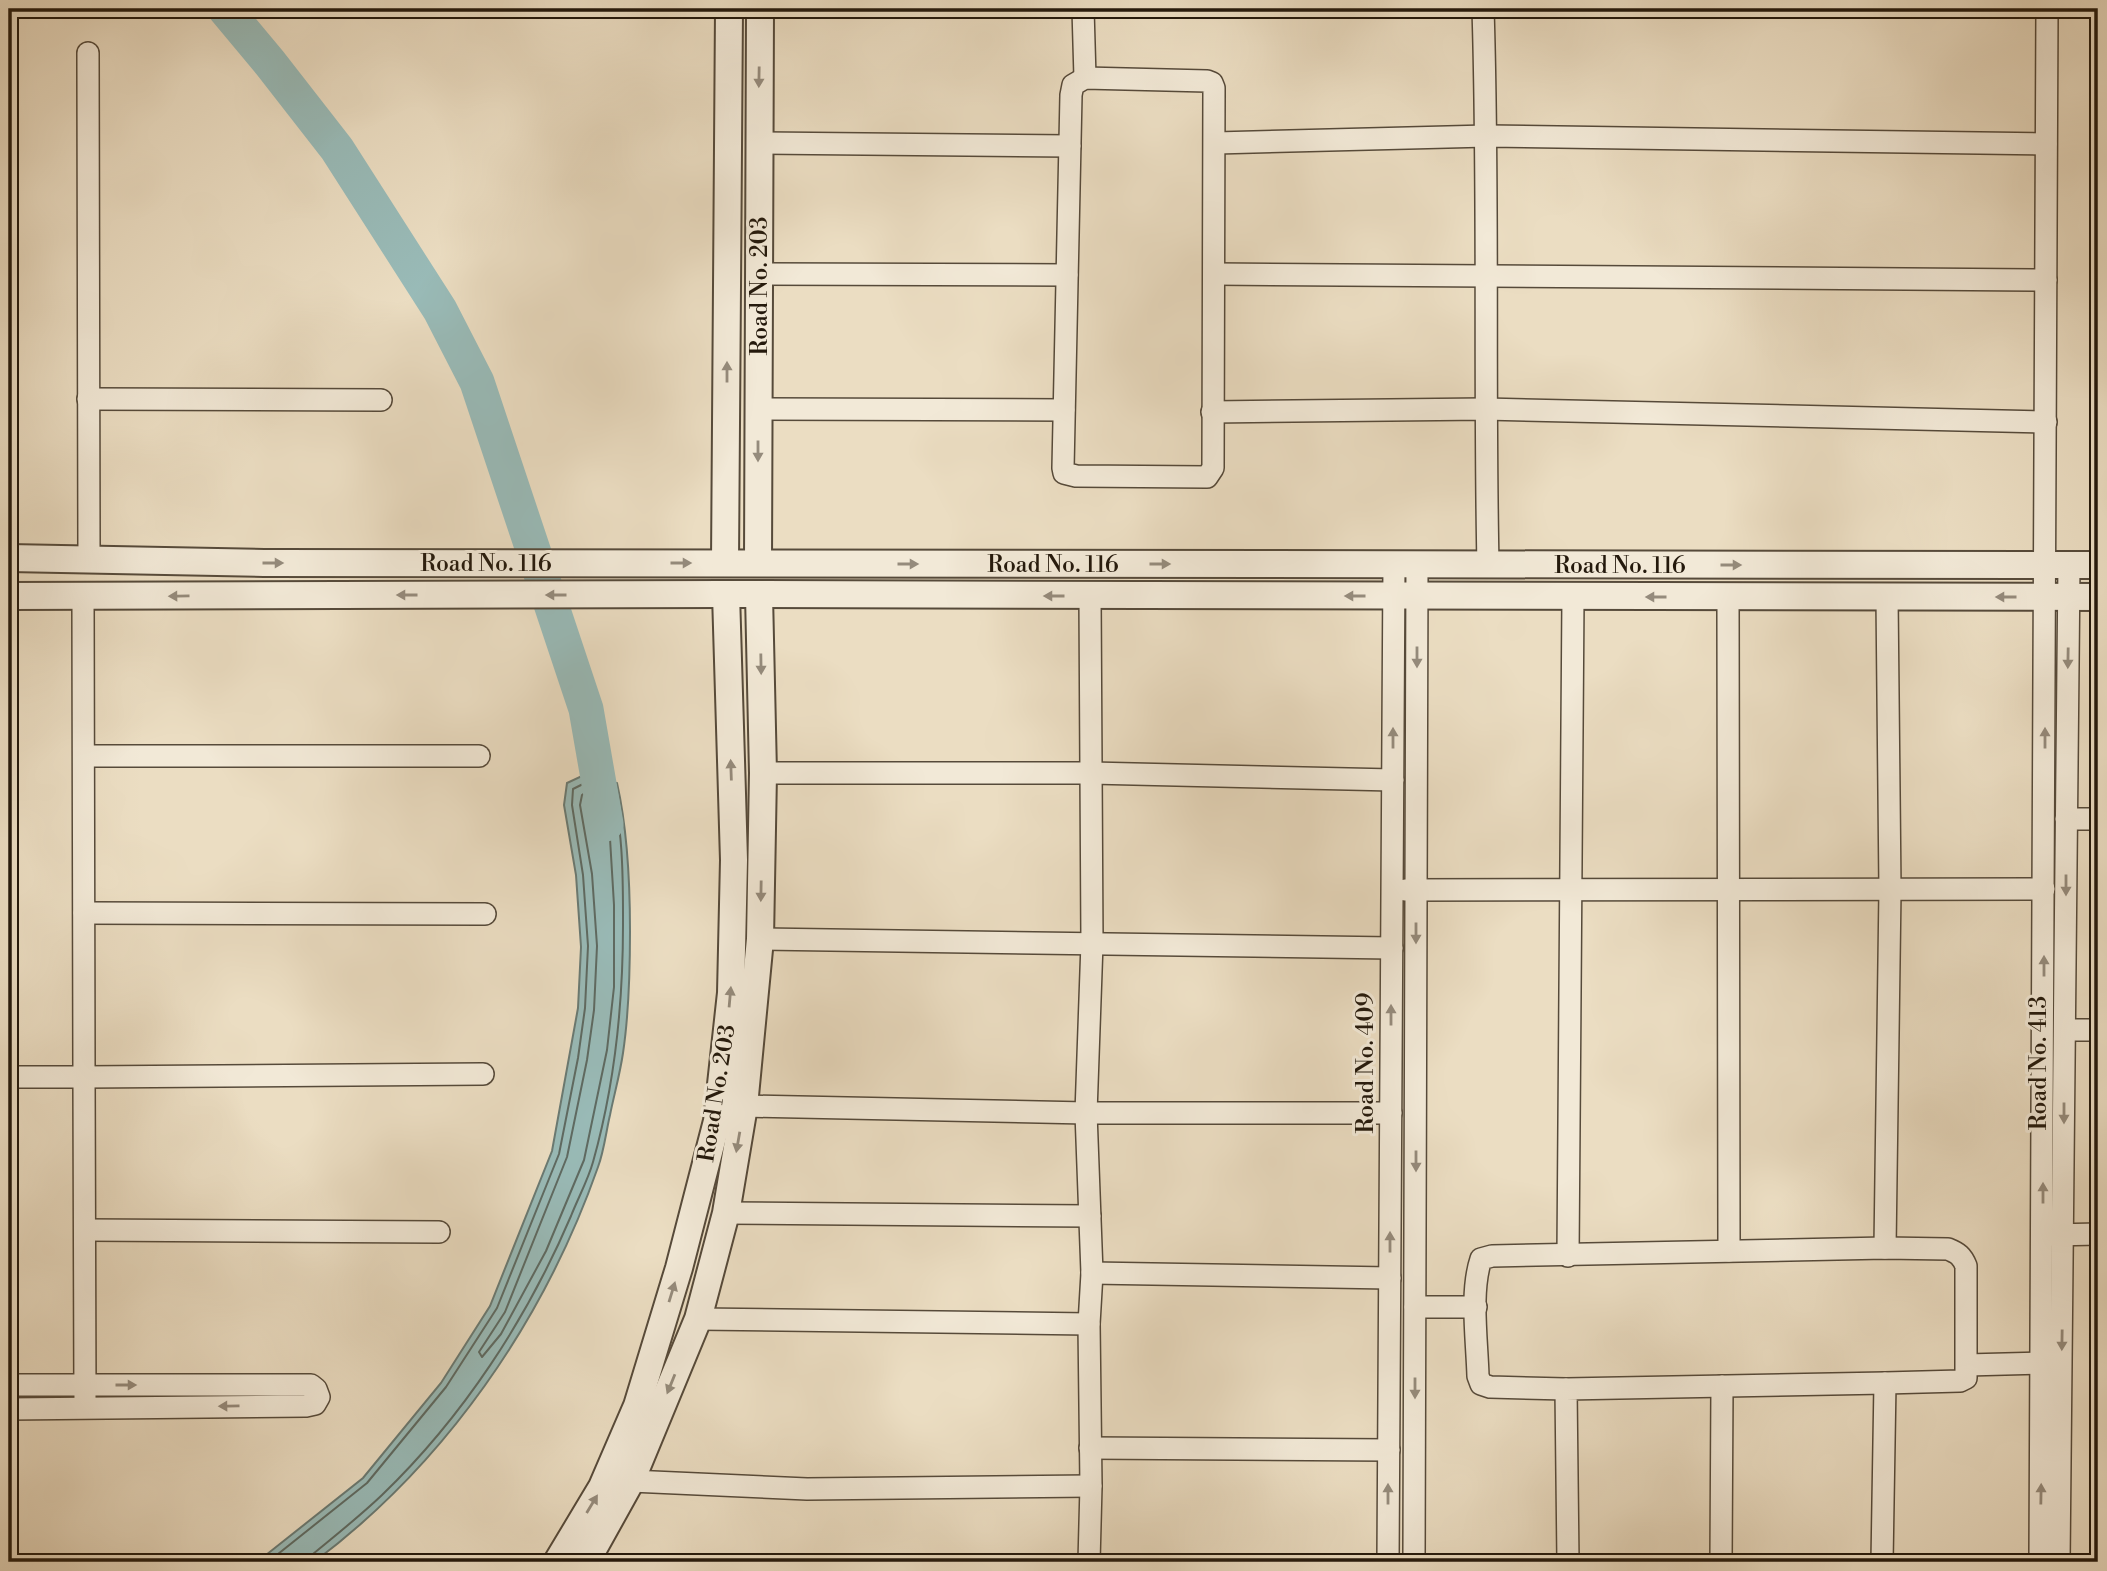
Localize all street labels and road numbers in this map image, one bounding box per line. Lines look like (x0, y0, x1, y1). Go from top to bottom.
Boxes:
street label: Road No. 203 (746, 216, 774, 356)
street label: Road No. 116 (420, 550, 552, 578)
street label: Road No. 116 (987, 551, 1119, 579)
street label: Road No. 116 (1554, 552, 1686, 580)
street label: Road No. 409 (1352, 993, 1380, 1133)
street label: Road No. 413 (2025, 996, 2053, 1130)
street label: Road No. 203 (692, 1022, 742, 1164)

